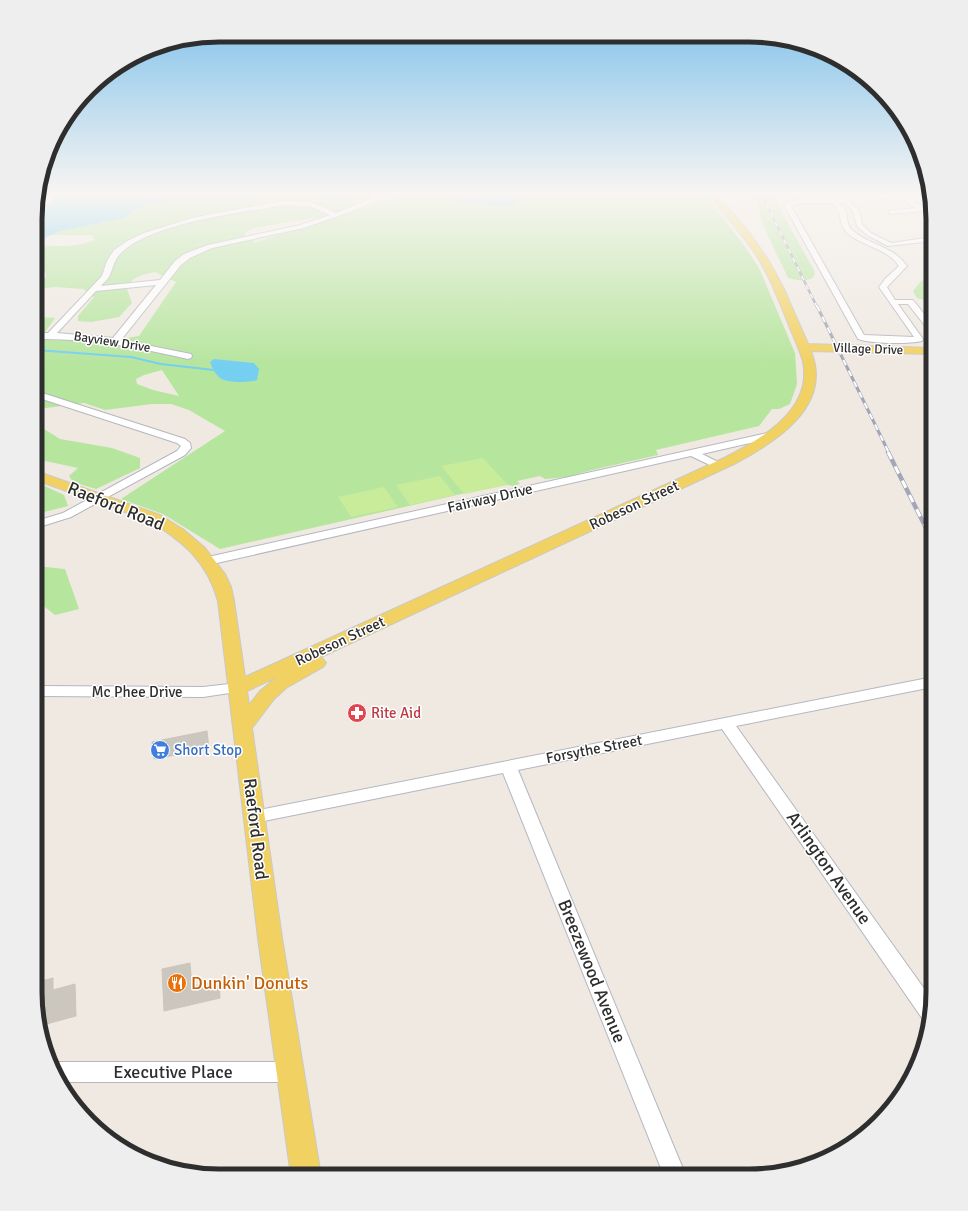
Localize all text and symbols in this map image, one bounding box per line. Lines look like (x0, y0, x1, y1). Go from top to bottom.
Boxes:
street label: Bayview Drive (73, 328, 151, 356)
street label: Village Drive (833, 340, 903, 358)
street label: Robeson Street (586, 476, 682, 534)
street label: Raeford Road (64, 477, 168, 535)
street label: Fairway Drive (446, 479, 534, 517)
street label: Robeson Street (292, 612, 388, 670)
street label: Mc Phee Drive (91, 683, 183, 701)
pharmacy icon: Rite Aid (346, 702, 368, 724)
place label: Rite Aid (371, 704, 421, 722)
street label: Forsythe Street (544, 731, 644, 767)
supermarket icon: Short Stop (149, 739, 171, 761)
place label: Short Stop (174, 741, 242, 759)
street label: Raeford Road (239, 777, 273, 881)
street label: Arlington Avenue (782, 807, 876, 929)
street label: Breezewood Avenue (553, 896, 631, 1046)
restaurant icon: Dunkin' Donuts (166, 972, 188, 994)
place label: Dunkin' Donuts (191, 972, 309, 994)
street label: Executive Place (113, 1061, 233, 1083)

